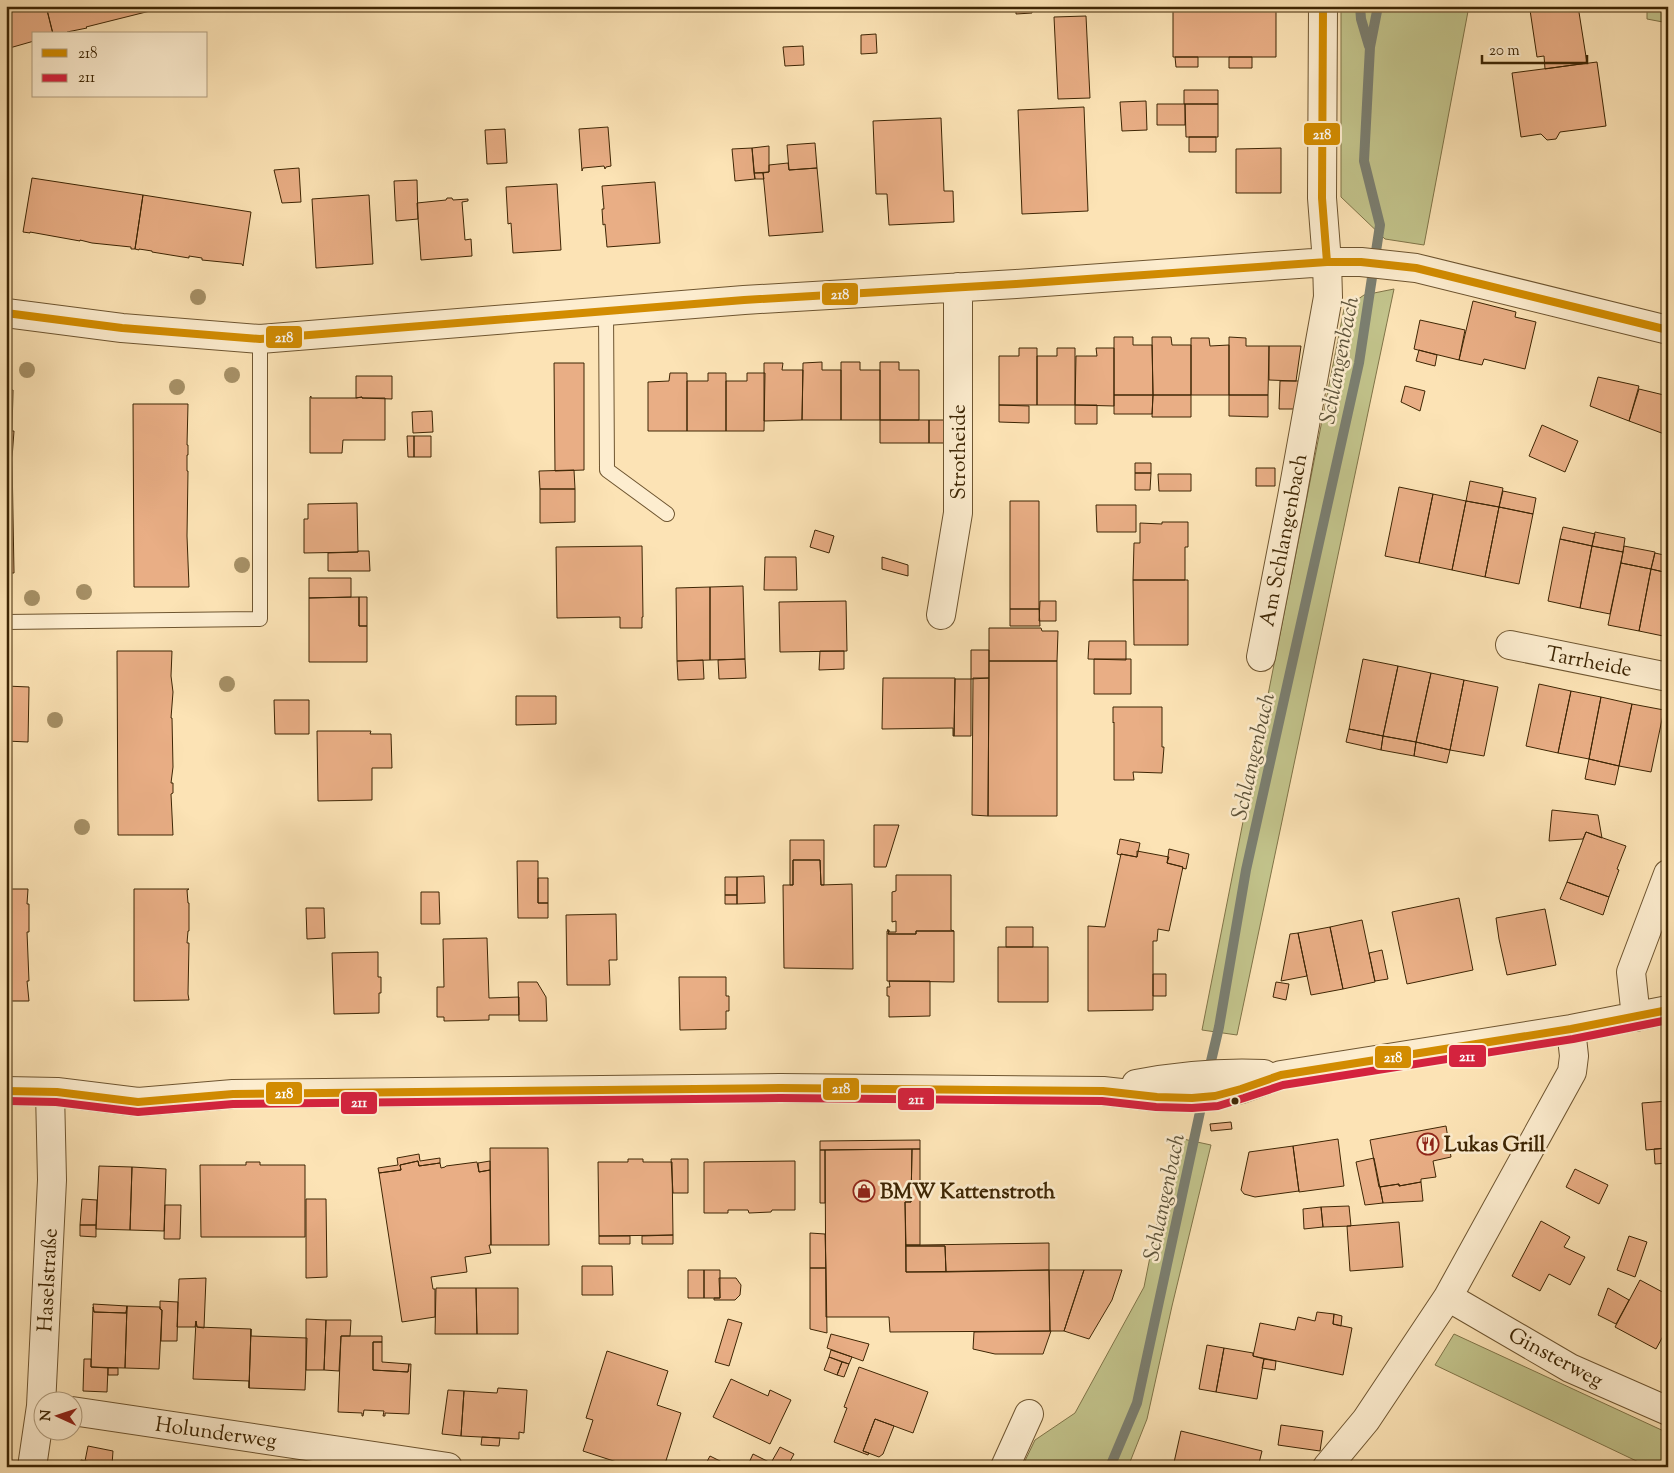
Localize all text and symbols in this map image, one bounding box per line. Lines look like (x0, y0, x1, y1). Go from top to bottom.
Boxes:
legend (32, 32, 208, 98)
scale bar (1482, 32, 1586, 64)
text: 20 m (1489, 41, 1520, 62)
text: 218 (78, 44, 98, 65)
text: 211 (78, 68, 95, 89)
line badge: 218 (1303, 122, 1341, 146)
text: 218 (1313, 126, 1331, 146)
line badge: 218 (821, 282, 859, 306)
text: 218 (831, 286, 849, 306)
water label: Schlangenbach (1313, 294, 1369, 427)
line badge: 218 (265, 325, 303, 349)
text: 218 (275, 329, 293, 349)
street label: Strotheide (945, 404, 975, 500)
street label: Am Schlangenbach (1253, 451, 1316, 629)
street label: Tarrheide (1543, 640, 1634, 686)
water label: Schlangenbach (1225, 690, 1285, 823)
line badge: 211 (1448, 1044, 1487, 1068)
line badge: 218 (1374, 1045, 1412, 1069)
text: 211 (1459, 1048, 1475, 1068)
text: 218 (1384, 1049, 1402, 1069)
line badge: 218 (822, 1077, 860, 1101)
text: 218 (832, 1080, 850, 1100)
line badge: 218 (265, 1081, 303, 1105)
text: 218 (275, 1085, 293, 1105)
line badge: 211 (897, 1087, 935, 1111)
line badge: 211 (340, 1091, 378, 1115)
text: 211 (908, 1091, 924, 1111)
text: 211 (351, 1094, 367, 1114)
unlabelled marker (1230, 1096, 1240, 1106)
water label: Schlangenbach (1137, 1131, 1195, 1264)
place label: Lukas Grill (1444, 1131, 1545, 1161)
restaurant icon: Lukas Grill (1416, 1132, 1440, 1156)
place label: BMW Kattenstroth (880, 1178, 1056, 1208)
shop icon: BMW Kattenstroth (852, 1179, 876, 1203)
street label: Haselstraße (31, 1227, 67, 1333)
street label: Ginsterweg (1502, 1321, 1608, 1396)
north arrow (32, 1390, 82, 1440)
text: N (37, 1409, 57, 1422)
street label: Holunderweg (153, 1411, 278, 1457)

